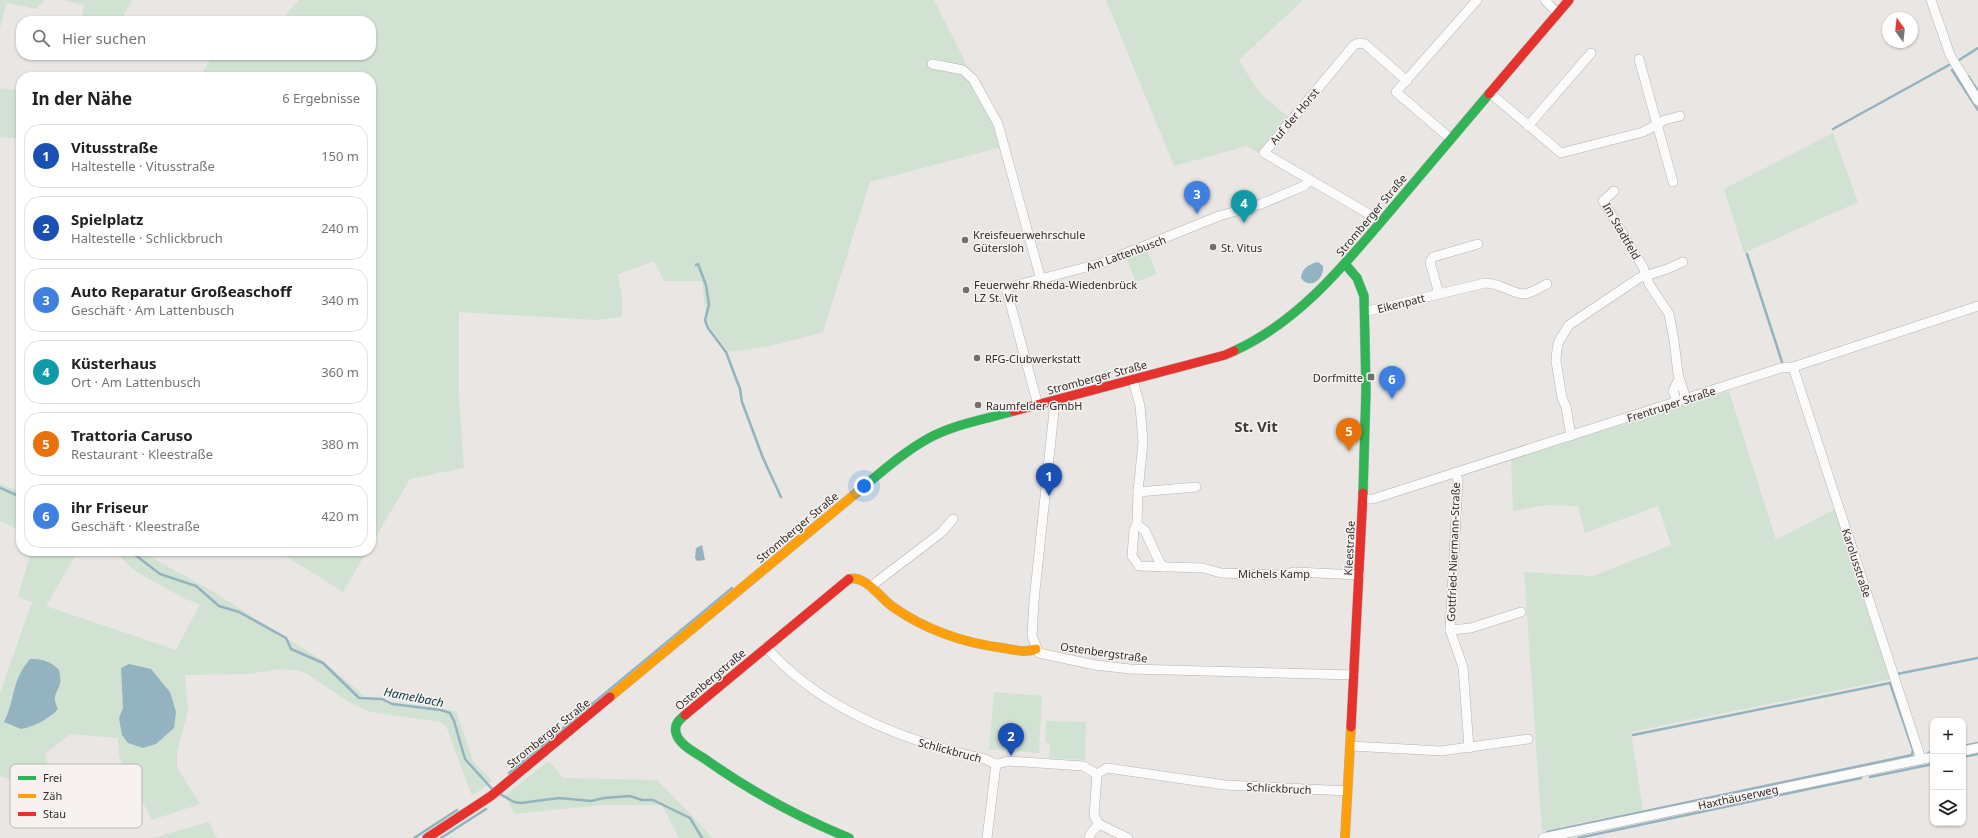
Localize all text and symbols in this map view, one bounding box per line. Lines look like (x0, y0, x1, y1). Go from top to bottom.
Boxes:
north arrow (1882, 12, 1918, 48)
search box (16, 16, 376, 60)
icon: search (30, 27, 52, 49)
text: Hier suchen (62, 28, 146, 48)
street label: Auf der Horst (1266, 85, 1322, 147)
text: In der Nähe (32, 87, 132, 110)
text: 6 Ergebnisse (282, 89, 360, 107)
text: Vitusstraße (71, 137, 158, 157)
text: 1 (42, 147, 50, 165)
text: 150 m (321, 147, 359, 165)
text: Haltestelle · Vitusstraße (71, 157, 215, 175)
street label: Stromberger Straße (1332, 171, 1410, 259)
pin: 3 (1184, 181, 1210, 214)
pin: 4 (1231, 190, 1257, 223)
street label: Im Stadtfeld (1600, 200, 1644, 262)
text: Spielplatz (71, 209, 144, 229)
text: 2 (42, 219, 50, 237)
text: 240 m (321, 219, 359, 237)
place label: Kreisfeuerwehrschule Gütersloh (973, 227, 1085, 255)
text: Haltestelle · Schlickbruch (71, 229, 223, 247)
street label: Am Lattenbusch (1084, 232, 1168, 274)
marker: Kreisfeuerwehrschule Gütersloh (960, 235, 970, 245)
place label: St. Vitus (1221, 240, 1262, 255)
marker: St. Vitus (1208, 242, 1218, 252)
place label: Feuerwehr Rheda-Wiedenbrück LZ St. Vit (974, 277, 1137, 305)
text: Auto Reparatur Großeaschoff (71, 281, 292, 301)
marker: Feuerwehr Rheda-Wiedenbrück LZ St. Vit (961, 285, 971, 295)
street label: Eikenpatt (1376, 290, 1426, 316)
text: 3 (42, 291, 50, 309)
text: 340 m (321, 291, 359, 309)
text: Geschäft · Am Lattenbusch (71, 301, 234, 319)
place label: RFG-Clubwerkstatt (985, 351, 1081, 366)
text: Küsterhaus (71, 353, 156, 373)
marker: RFG-Clubwerkstatt (972, 353, 982, 363)
street label: Stromberger Straße (1045, 356, 1149, 398)
text: 4 (42, 363, 50, 381)
text: 360 m (321, 363, 359, 381)
pin: 6 (1379, 366, 1405, 399)
place label: Dorfmitte (1313, 370, 1363, 385)
marker: Dorfmitte (1366, 372, 1376, 382)
text: Ort · Am Lattenbusch (71, 373, 201, 391)
street label: Frentruper Straße (1625, 383, 1717, 425)
place label: Raumfelder GmbH (986, 398, 1083, 413)
marker: Raumfelder GmbH (973, 400, 983, 410)
district label: St. Vit (1234, 416, 1278, 436)
pin: 5 (1336, 418, 1362, 451)
text: Trattoria Caruso (71, 425, 193, 445)
text: 5 (42, 435, 50, 453)
text: 380 m (321, 435, 359, 453)
text: Restaurant · Kleestraße (71, 445, 213, 463)
pin: 1 (1036, 463, 1062, 496)
your location (854, 476, 874, 496)
street label: Gottfried-Niermann-Straße (1443, 482, 1463, 622)
street label: Stromberger Straße (753, 488, 841, 566)
text: ihr Friseur (71, 497, 148, 517)
text: 6 (42, 507, 50, 525)
text: 420 m (321, 507, 359, 525)
text: Geschäft · Kleestraße (71, 517, 200, 535)
street label: Kleestraße (1340, 520, 1358, 576)
street label: Karolusstraße (1839, 527, 1875, 599)
street label: Michels Kamp (1238, 566, 1310, 581)
street label: Ostenbergstraße (1059, 638, 1149, 666)
street label: Ostenbergstraße (672, 645, 748, 713)
water label: Hamelbach (383, 683, 445, 711)
street label: Stromberger Straße (503, 695, 593, 771)
map controls (1930, 718, 1966, 826)
button: + (1930, 718, 1966, 754)
pin: 2 (998, 723, 1024, 756)
street label: Schlickbruch (917, 734, 983, 766)
button: − (1930, 754, 1966, 790)
legend (10, 764, 142, 828)
text: Frei (43, 770, 62, 785)
street label: Schlickbruch (1246, 779, 1312, 797)
street label: Haxthäuserweg (1697, 781, 1779, 813)
text: Zäh (43, 788, 62, 803)
button: layers (1930, 790, 1966, 826)
text: Stau (43, 806, 66, 821)

